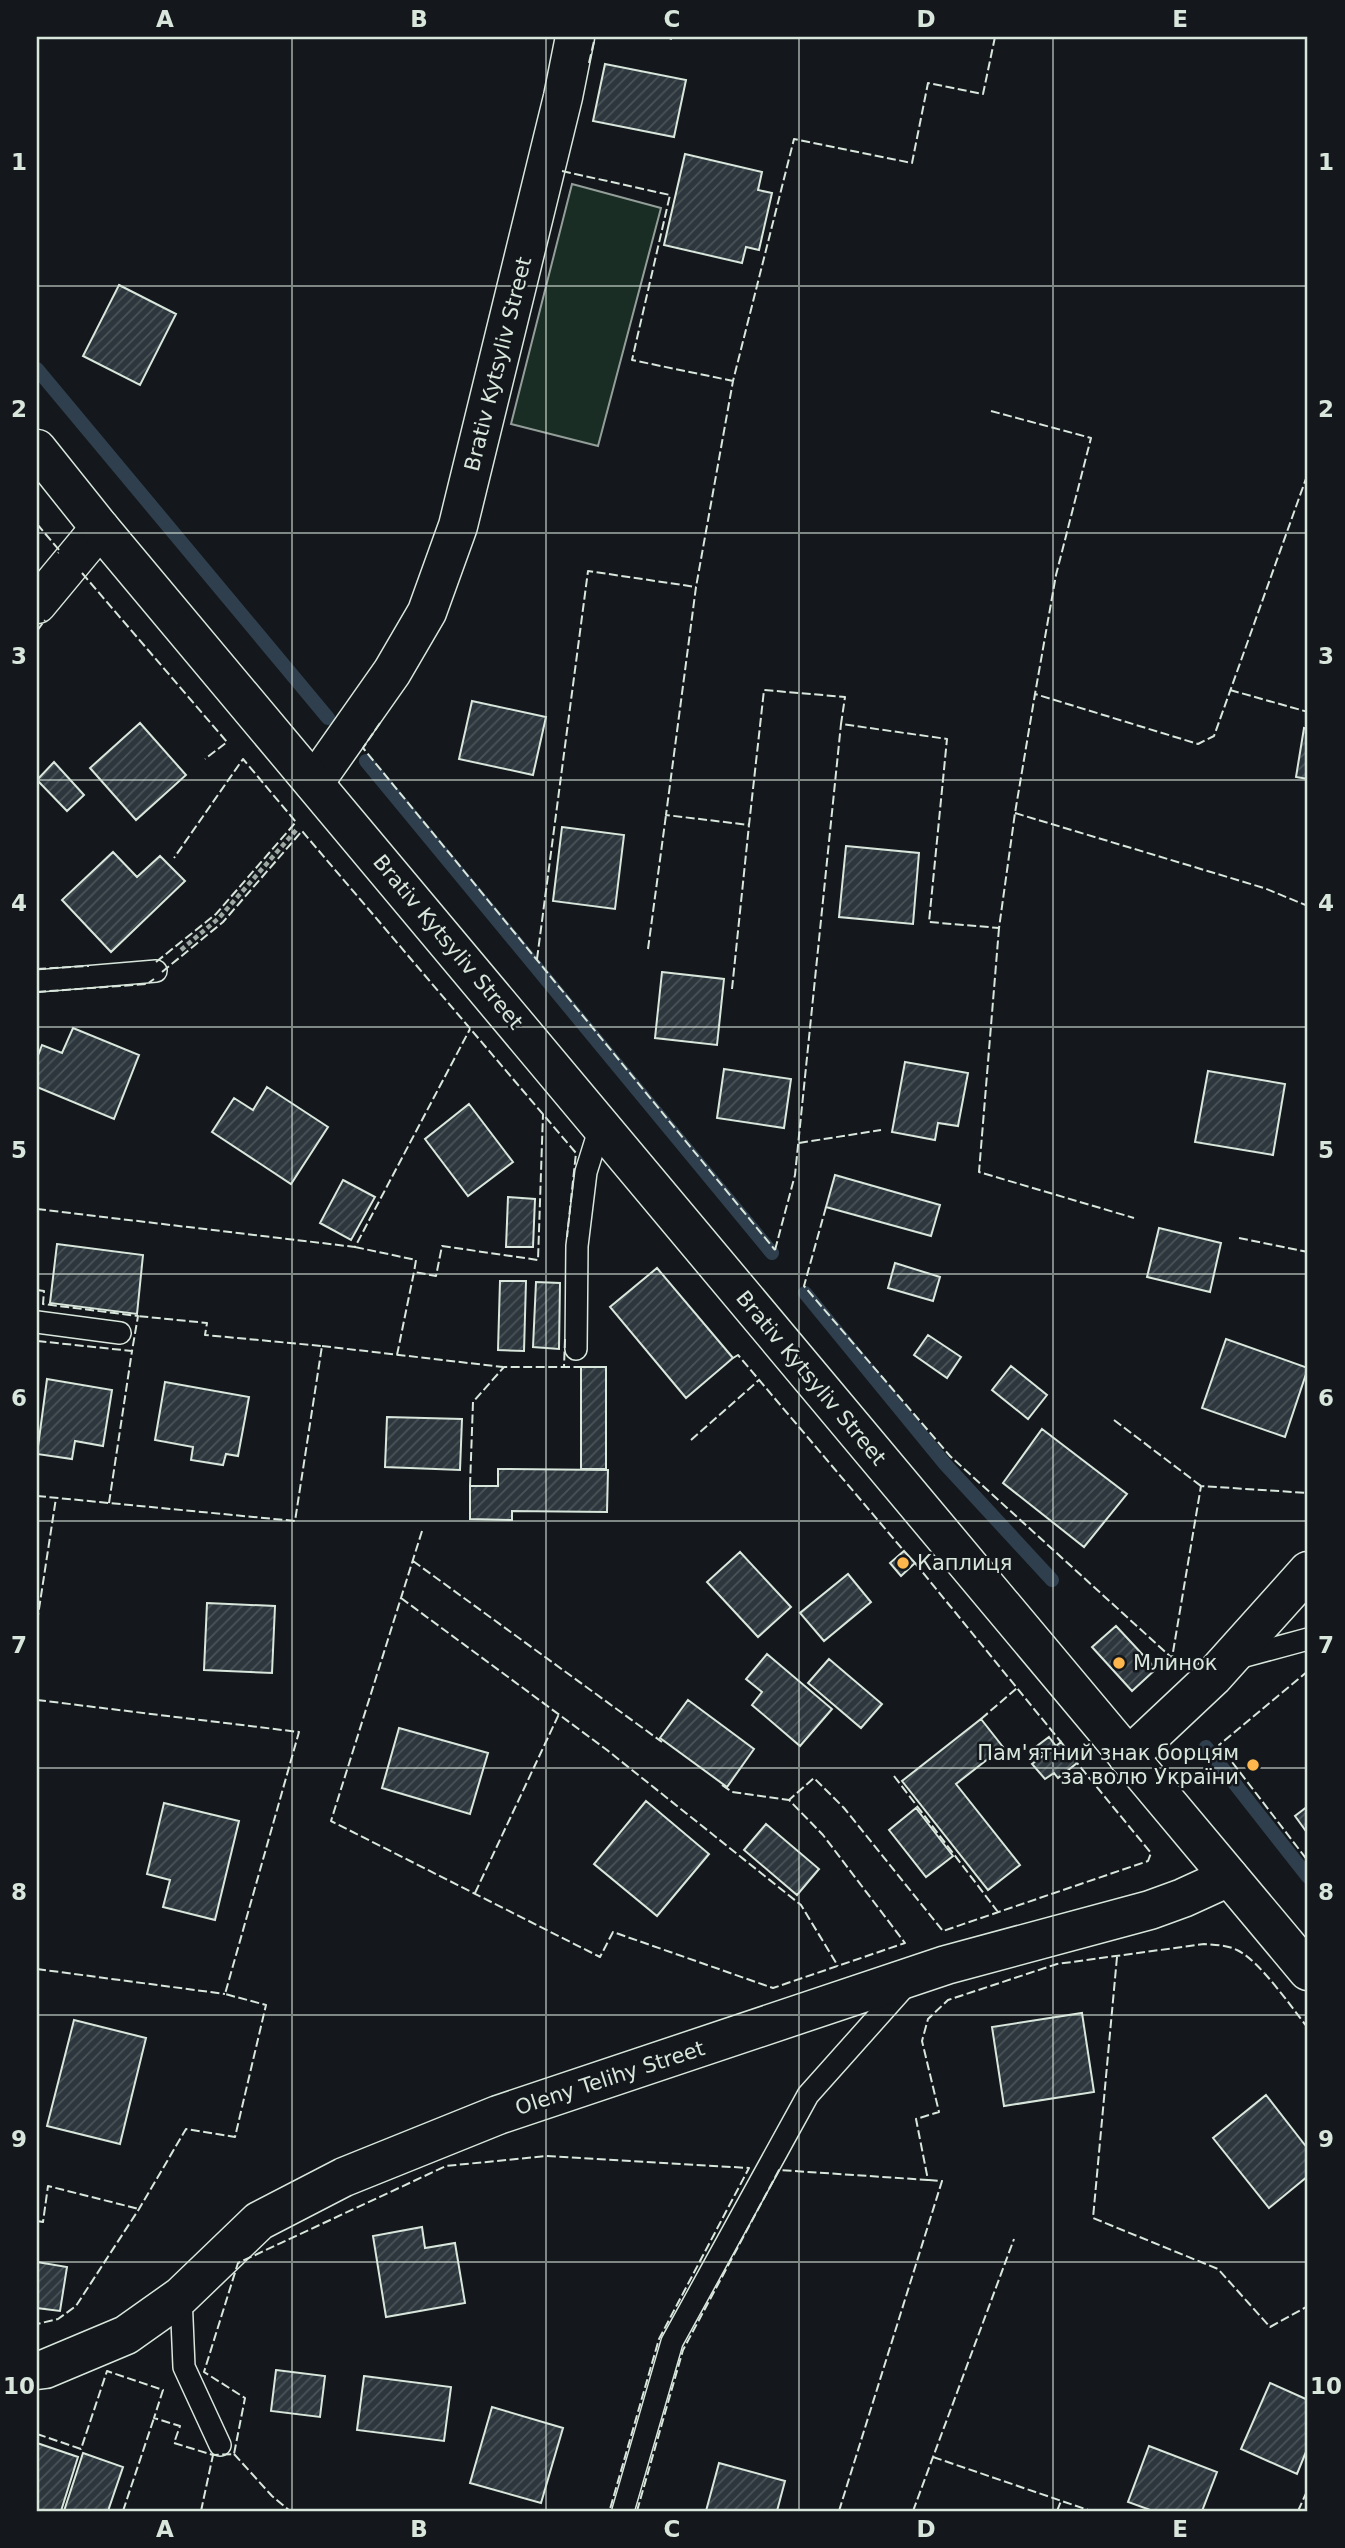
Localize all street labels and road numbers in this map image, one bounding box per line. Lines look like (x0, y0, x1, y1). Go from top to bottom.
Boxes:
street label: Brativ Kytsyliv Street (460, 254, 536, 474)
street label: Brativ Kytsyliv Street (368, 850, 528, 1034)
street label: Brativ Kytsyliv Street (731, 1286, 891, 1470)
street label: Oleny Telihy Street (512, 2036, 708, 2120)

